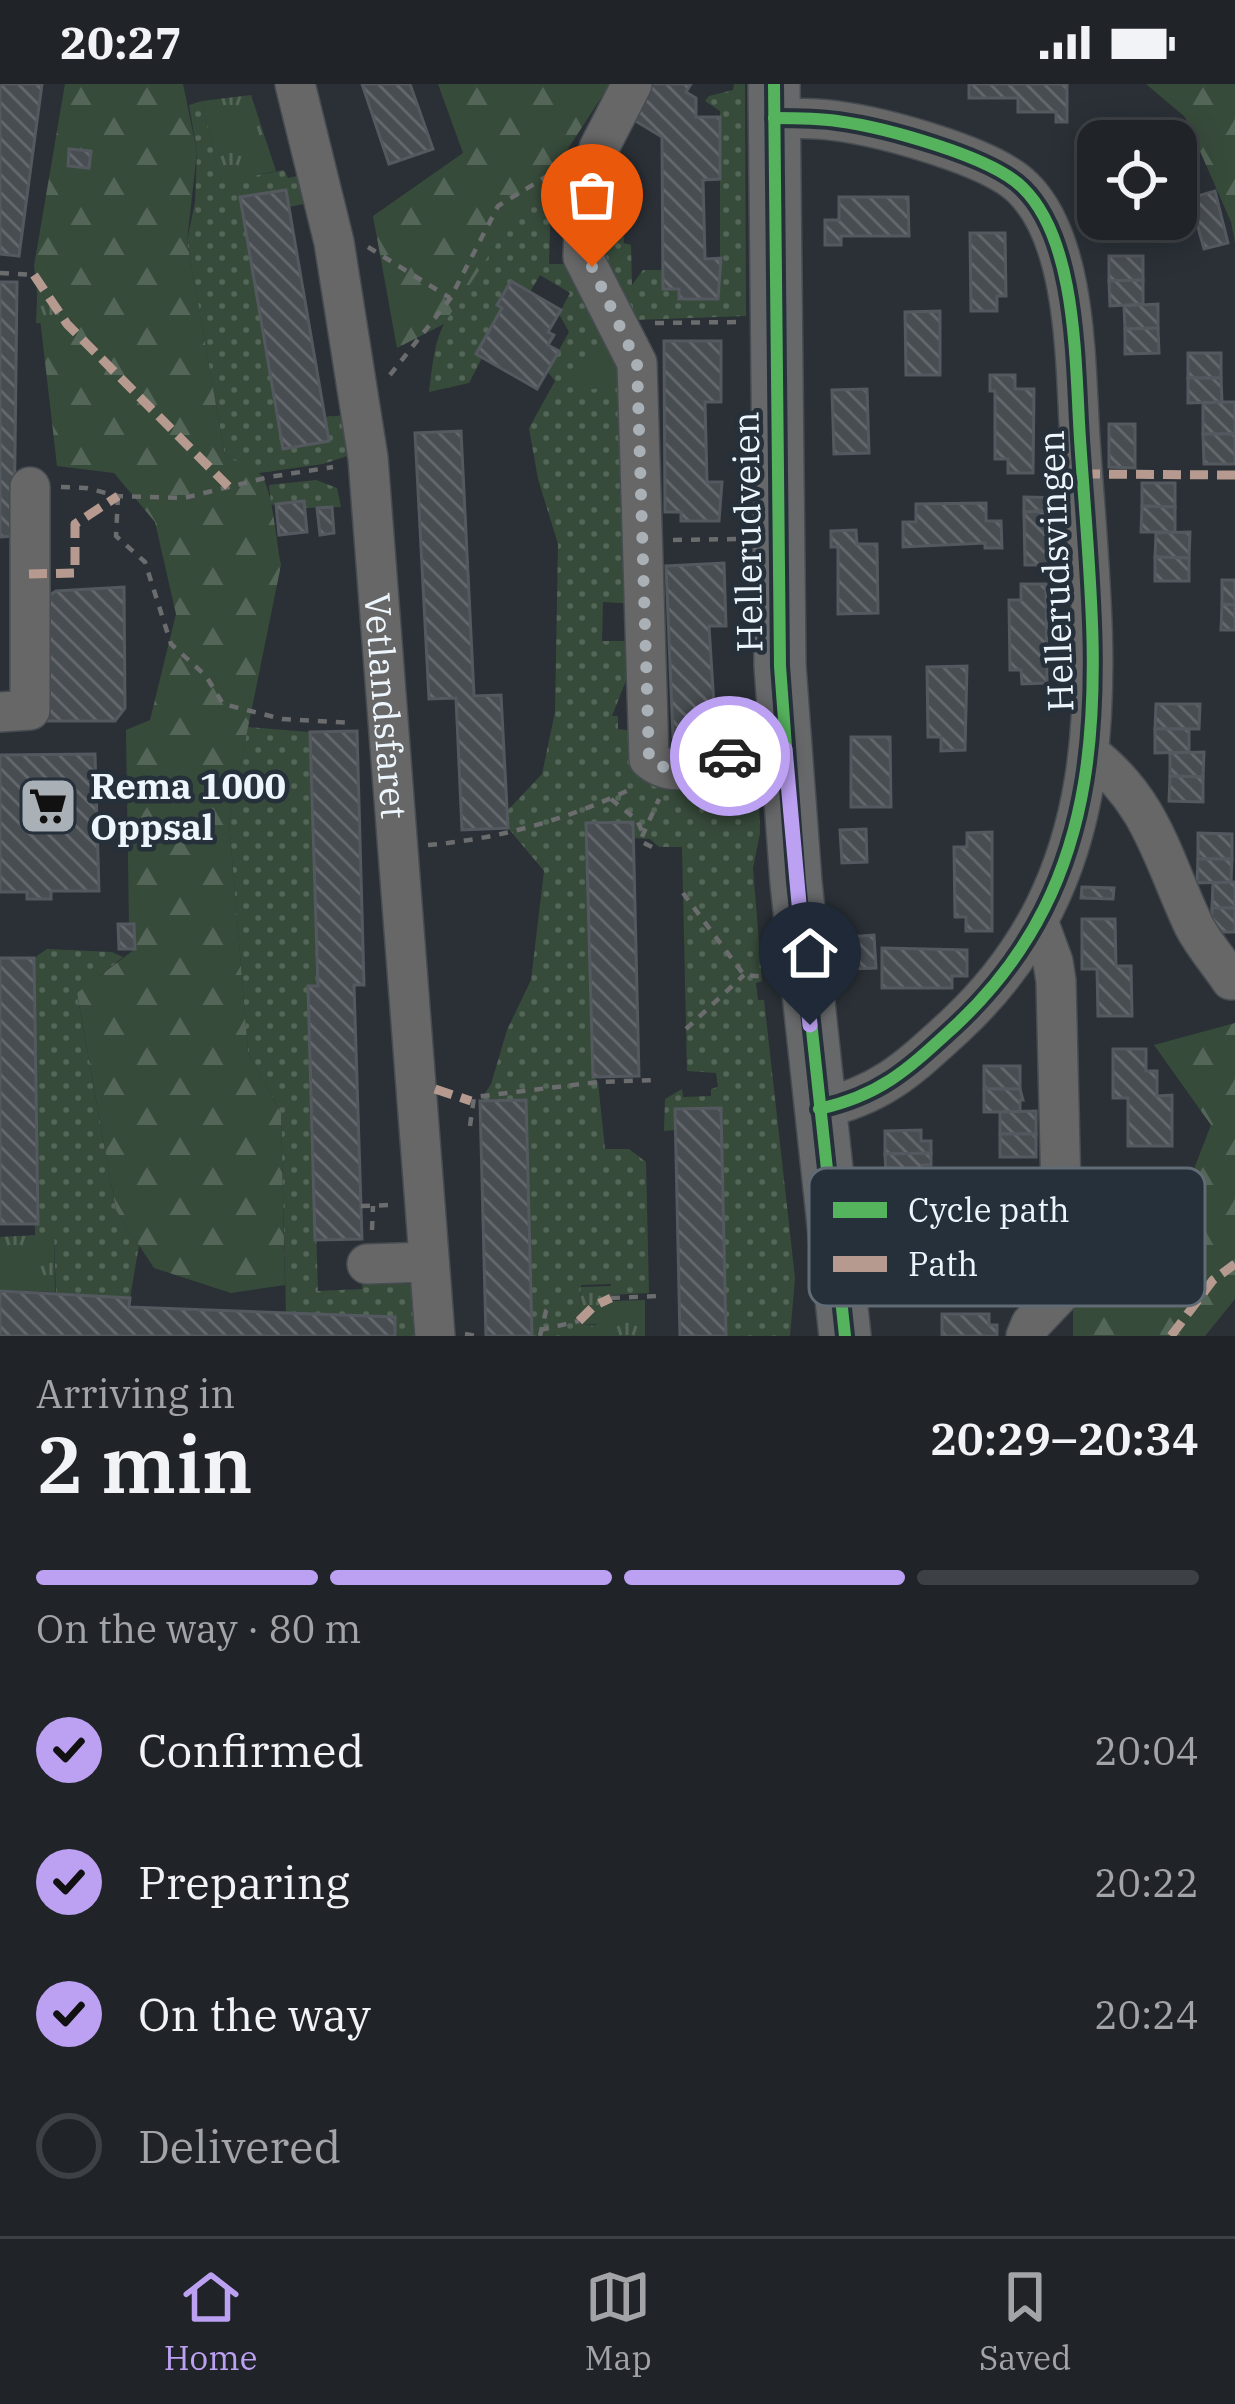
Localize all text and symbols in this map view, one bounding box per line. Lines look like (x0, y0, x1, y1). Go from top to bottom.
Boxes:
text: 20:27 (60, 13, 182, 71)
map controls (1077, 120, 1197, 240)
button: locate (1077, 120, 1197, 240)
pin (541, 144, 643, 267)
icon: bag (559, 162, 625, 228)
street label: Hellerudveien (721, 411, 773, 653)
street label: Hellerudsvingen (1027, 429, 1083, 713)
street label: Vetlandsfaret (355, 591, 419, 821)
courier (670, 696, 790, 816)
icon: car (697, 723, 763, 789)
place label: Rema 1000 Oppsal (90, 762, 286, 850)
supermarket icon: Rema 1000 Oppsal (17, 775, 79, 837)
pin (759, 902, 861, 1025)
icon: home (777, 920, 843, 986)
legend (809, 1168, 1205, 1306)
text: Cycle path (908, 1188, 1069, 1231)
text: Path (908, 1242, 978, 1285)
text: Arriving in (36, 1368, 235, 1419)
text: 20:29–20:34 (930, 1409, 1199, 1467)
text: 2 min (36, 1413, 253, 1514)
text: On the way · 80 m (36, 1603, 361, 1654)
icon: check (36, 1717, 102, 1783)
text: Confirmed (138, 1721, 364, 1779)
text: 20:04 (1094, 1725, 1199, 1776)
icon: check (36, 1849, 102, 1915)
text: Preparing (138, 1853, 350, 1911)
text: 20:22 (1094, 1857, 1199, 1908)
icon: check (36, 1981, 102, 2047)
text: On the way (138, 1985, 371, 2043)
text: 20:24 (1094, 1989, 1199, 2040)
text: Delivered (138, 2117, 341, 2175)
tab: Home (164, 2264, 257, 2379)
tab: Map (585, 2264, 652, 2379)
tab: Saved (979, 2264, 1071, 2379)

